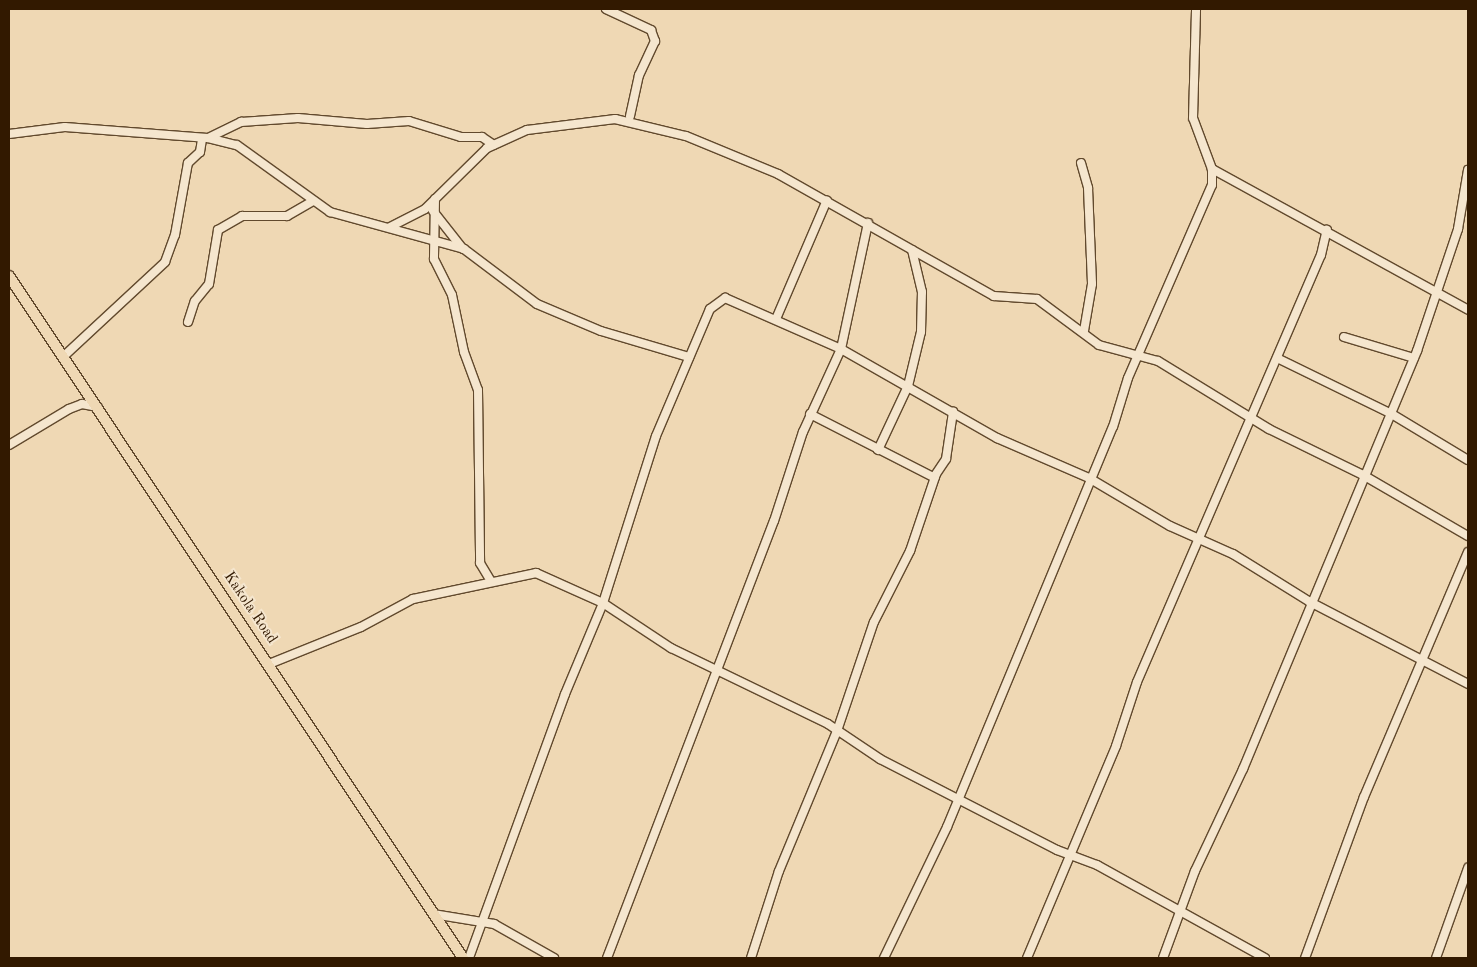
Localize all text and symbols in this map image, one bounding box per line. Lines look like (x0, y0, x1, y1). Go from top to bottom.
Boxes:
street label: Kakola Road (219, 569, 281, 647)

